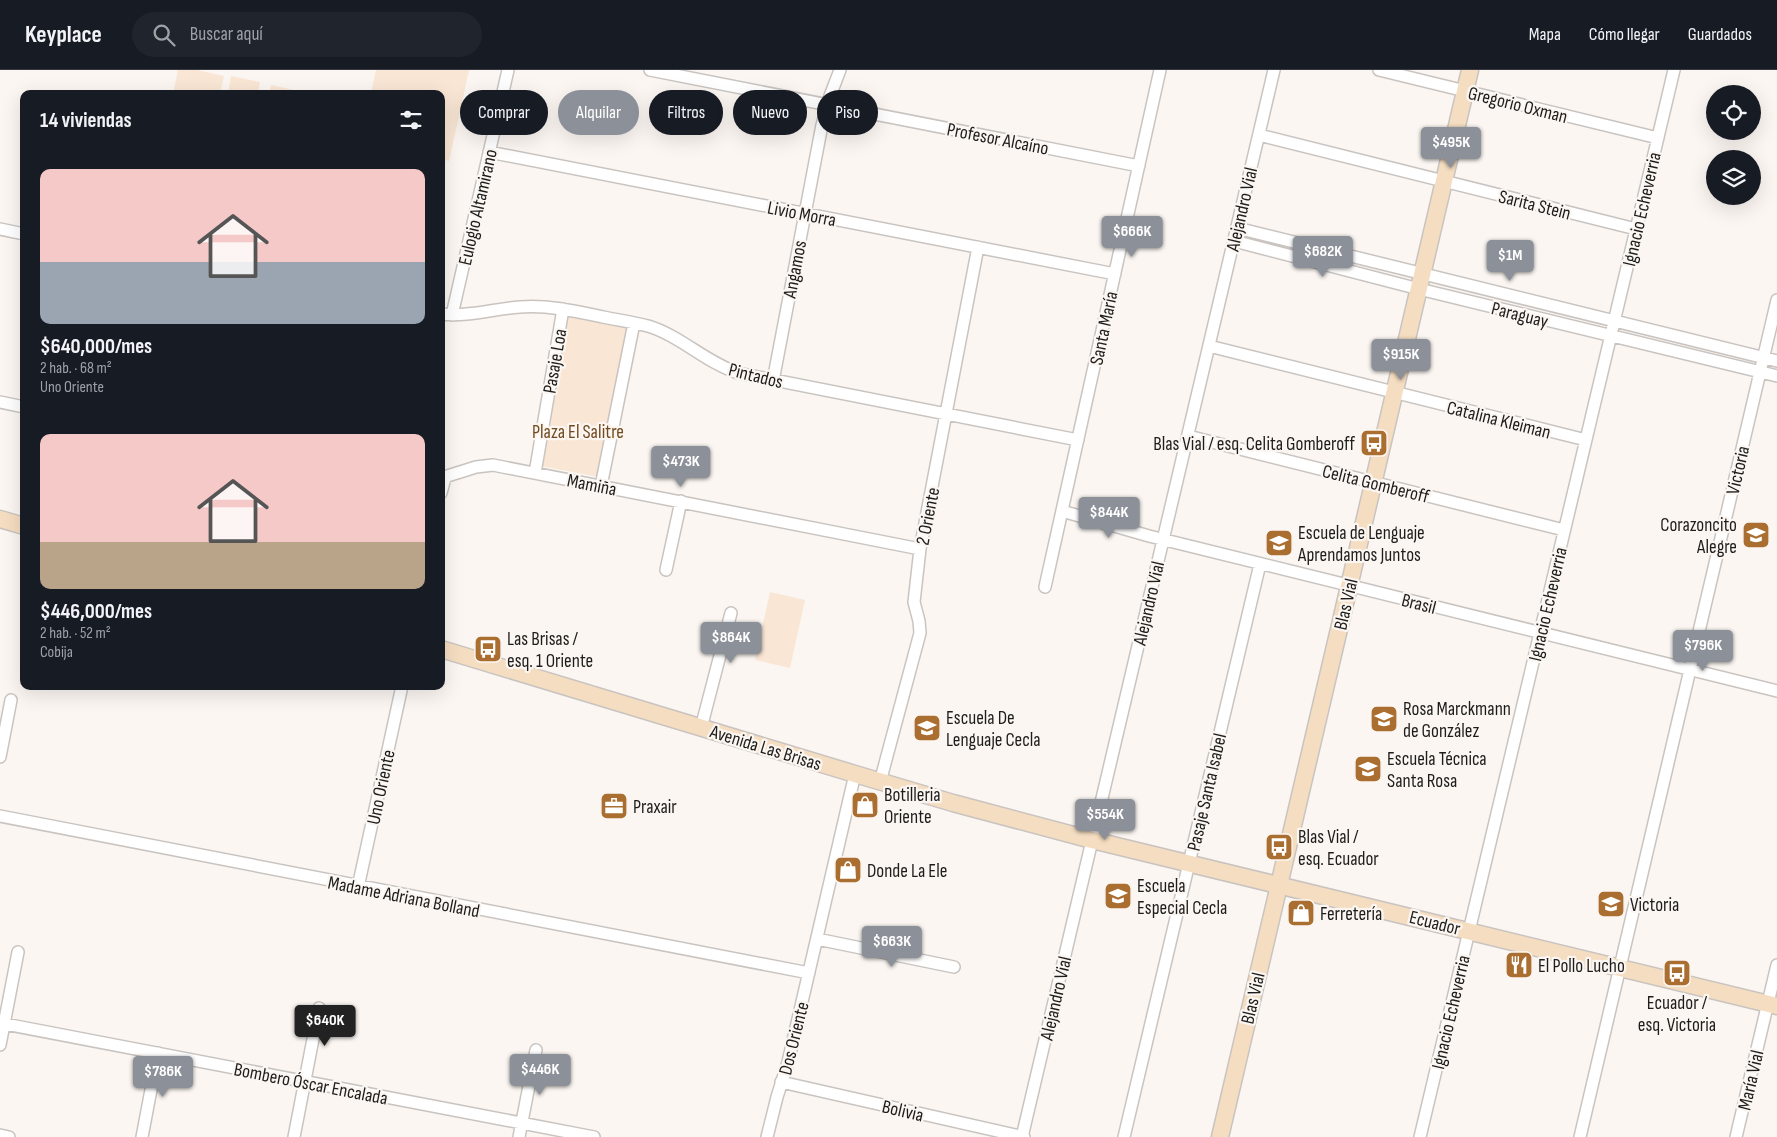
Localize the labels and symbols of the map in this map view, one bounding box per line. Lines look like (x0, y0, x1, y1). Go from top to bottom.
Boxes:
street label: Gregorio Oxman (1465, 82, 1570, 129)
street label: Profesor Alcaíno (945, 118, 1050, 161)
pin: $495K (1416, 126, 1486, 169)
street label: Eulogio Altamirano (454, 147, 503, 268)
street label: Ignacio Echeverria (1618, 150, 1667, 269)
street label: Alejandro Vial (1221, 165, 1263, 254)
street label: Sarita Stein (1496, 185, 1573, 226)
street label: Livio Morra (765, 197, 838, 232)
pin: $666K (1097, 216, 1167, 258)
pin: $682K (1288, 236, 1358, 278)
street label: Angamos (778, 238, 812, 301)
pin: $1M (1486, 240, 1534, 282)
street label: Santa María (1085, 289, 1123, 367)
street label: Paraguay (1489, 297, 1551, 334)
street label: Pasaje Loa (538, 327, 572, 395)
pin: $915K (1366, 338, 1436, 381)
street label: Pintados (726, 359, 785, 394)
street label: Catalina Kleiman (1444, 396, 1553, 444)
park label: Plaza El Salitre (532, 421, 624, 444)
bus stop icon: Blas Vial / esq. Celita Gomberoff (1359, 428, 1389, 458)
place label: Blas Vial / esq. Celita Gomberoff (1153, 433, 1355, 456)
street label: Victoria (1722, 444, 1755, 497)
pin: $473K (646, 446, 716, 488)
street label: Celita Gomberoff (1320, 460, 1431, 509)
street label: Mamiña (565, 469, 618, 502)
street label: 2 Oriente (912, 485, 945, 547)
pin: $844K (1074, 496, 1144, 539)
place label: Corazoncito Alegre (1660, 514, 1737, 559)
school or university icon: Corazoncito Alegre (1741, 520, 1771, 550)
place label: Escuela de Lenguaje Aprendamos Juntos (1297, 522, 1425, 567)
school or university icon: Escuela de Lenguaje Aprendamos Juntos (1264, 528, 1294, 558)
street label: Ignacio Echeverria (1524, 545, 1573, 664)
street label: Alejandro Vial (1128, 559, 1170, 648)
street label: Blas Vial (1329, 576, 1364, 632)
street label: Brasil (1399, 589, 1438, 620)
pin: $864K (696, 622, 766, 664)
place label: Las Brisas / esq. 1 Oriente (507, 628, 593, 673)
pin: $796K (1668, 630, 1738, 672)
bus stop icon: Las Brisas / esq. 1 Oriente (473, 634, 503, 664)
place label: Rosa Marckmann de González (1403, 698, 1511, 743)
school or university icon: Rosa Marckmann de González (1369, 704, 1399, 734)
place label: Escuela De Lenguaje Cecla (946, 707, 1041, 752)
school or university icon: Escuela De Lenguaje Cecla (912, 713, 942, 743)
street label: Avenida Las Brisas (706, 720, 824, 776)
street label: Pasaje Santa Isabel (1183, 731, 1232, 853)
street label: Uno Oriente (362, 748, 401, 827)
place label: Escuela Técnica Santa Rosa (1387, 748, 1487, 793)
school or university icon: Escuela Técnica Santa Rosa (1353, 754, 1383, 784)
place label: Botilleria Oriente (884, 784, 941, 829)
shop icon: Botilleria Oriente (850, 790, 880, 820)
office icon: Praxair (599, 791, 629, 821)
place label: Praxair (633, 796, 677, 819)
pin: $554K (1070, 798, 1140, 841)
place label: Blas Vial / esq. Ecuador (1298, 826, 1379, 871)
bus stop icon: Blas Vial / esq. Ecuador (1264, 832, 1294, 862)
shop icon: Donde La Ele (833, 855, 863, 885)
place label: Donde La Ele (867, 860, 947, 883)
street label: Madame Adriana Bolland (326, 871, 482, 923)
place label: Escuela Especial Cecla (1137, 875, 1227, 920)
school or university icon: Escuela Especial Cecla (1103, 881, 1133, 911)
school or university icon: Victoria (1596, 889, 1626, 919)
place label: Victoria (1630, 894, 1679, 917)
shop icon: Ferretería (1286, 898, 1316, 928)
place label: Ferretería (1320, 903, 1382, 926)
street label: Ecuador (1407, 906, 1463, 941)
pin: $663K (857, 926, 927, 968)
restaurant icon: El Pollo Lucho (1504, 950, 1534, 980)
street label: Ignacio Echeverria (1427, 953, 1476, 1072)
street label: Alejandro Vial (1035, 954, 1077, 1043)
place label: El Pollo Lucho (1538, 955, 1625, 978)
bus stop icon: Ecuador / esq. Victoria (1662, 958, 1692, 988)
street label: Blas Vial (1236, 970, 1271, 1026)
place label: Ecuador / esq. Victoria (1638, 992, 1716, 1037)
street label: Dos Oriente (774, 999, 815, 1077)
pin: $640K (290, 1004, 360, 1047)
street label: María Vial (1733, 1048, 1770, 1113)
pin: $446K (505, 1054, 575, 1096)
pin: $786K (128, 1056, 198, 1098)
street label: Bombero Óscar Encalada (232, 1058, 390, 1111)
street label: Bolivia (880, 1096, 926, 1127)

